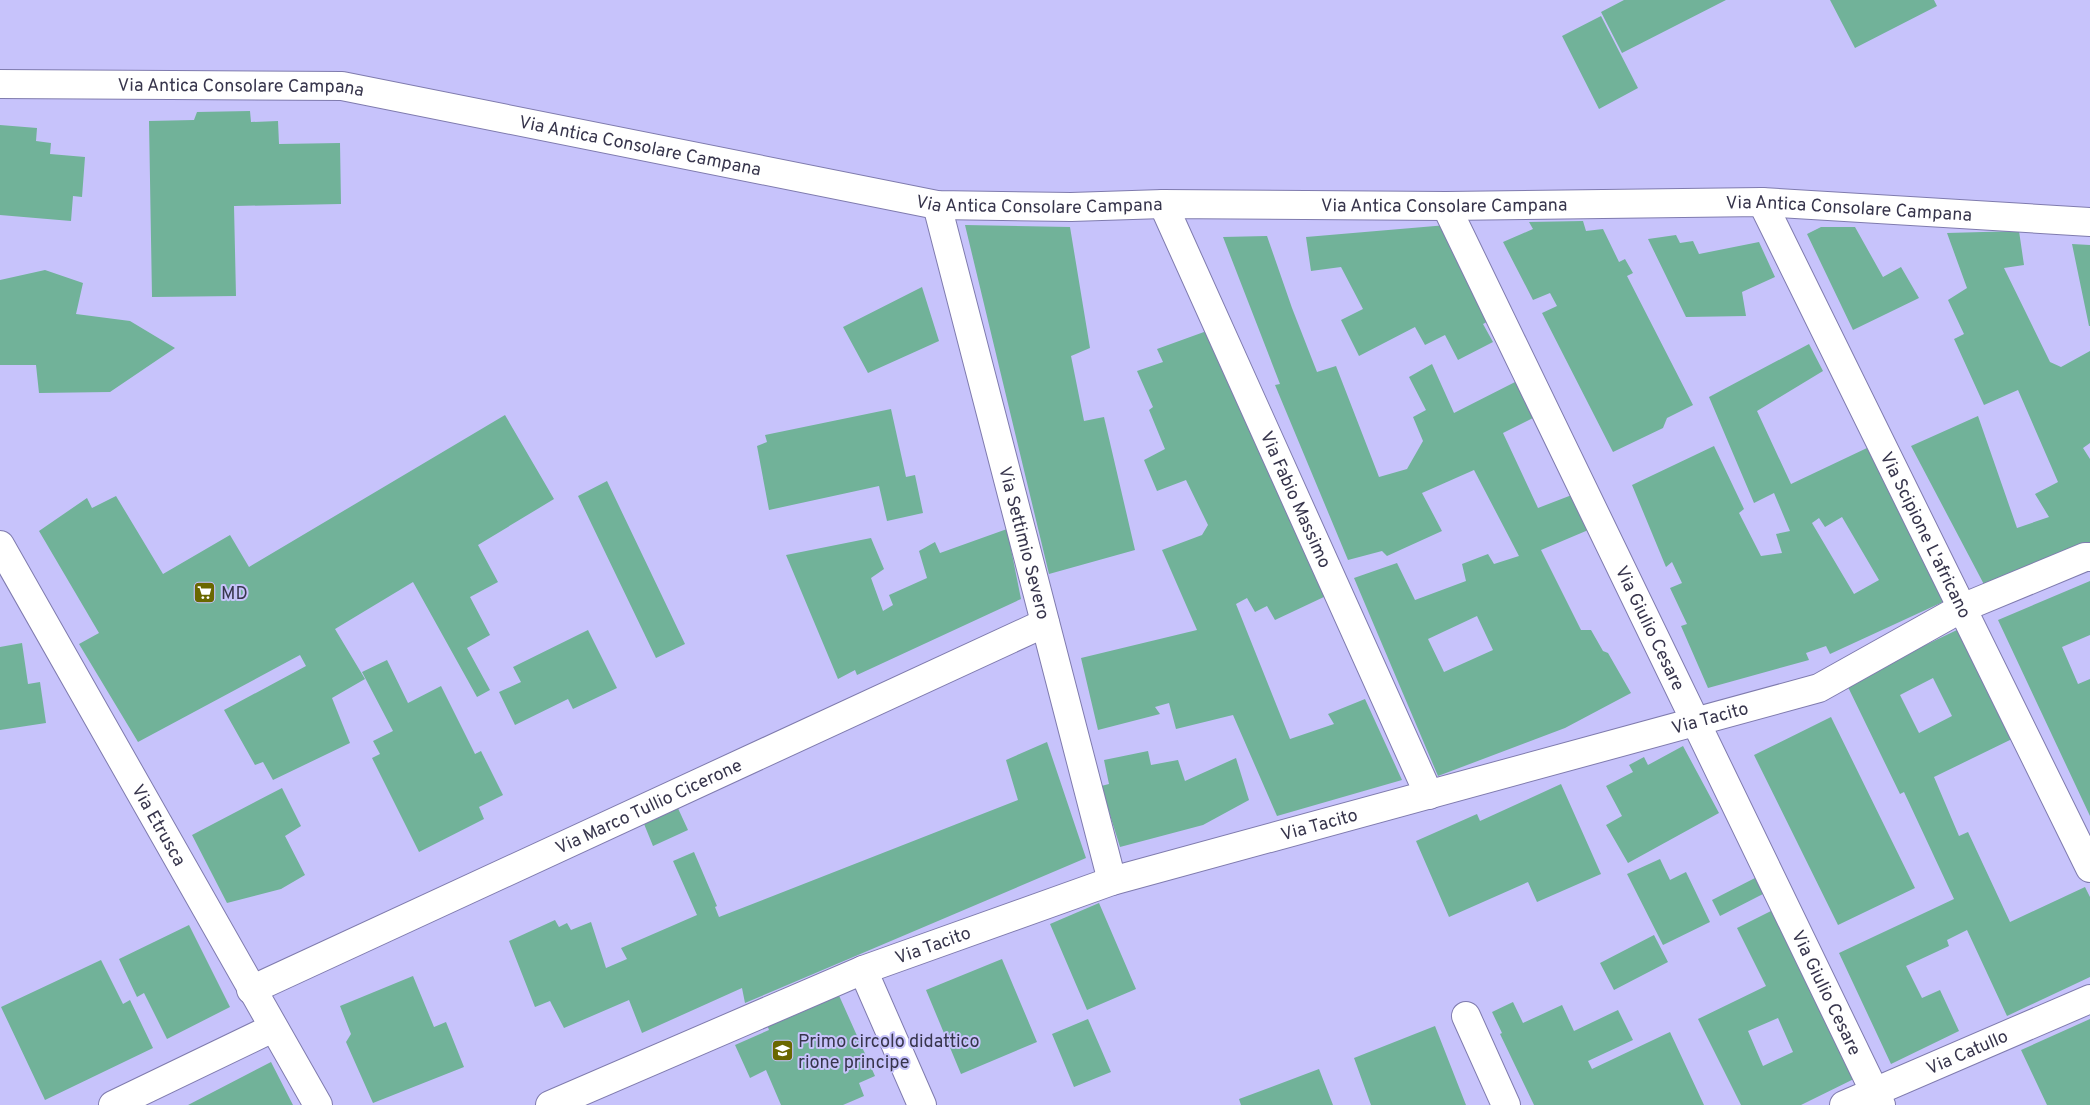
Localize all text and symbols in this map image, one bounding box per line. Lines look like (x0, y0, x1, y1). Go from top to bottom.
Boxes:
street label: Via Antica Consolare Campana (118, 75, 366, 103)
street label: Via Antica Consolare Campana (517, 112, 763, 183)
street label: Via Antica Consolare Campana (914, 191, 1163, 220)
street label: Via Antica Consolare Campana (1726, 192, 1973, 228)
street label: Via Antica Consolare Campana (1321, 194, 1568, 219)
street label: Via Fabio Massimo (1254, 428, 1335, 572)
street label: Via Scipione L'africano (1874, 448, 1975, 623)
street label: Via Settimio Severo (992, 464, 1054, 622)
street label: Via Giulio Cesare (1609, 563, 1689, 695)
supermarket icon: MD (193, 581, 217, 605)
place label: MD (221, 583, 248, 606)
street label: Via Tacito (1669, 698, 1751, 741)
street label: Via Marco Tullio Cicerone (552, 755, 746, 861)
street label: Via Etrusca (125, 781, 190, 871)
street label: Via Tacito (1279, 804, 1360, 847)
street label: Via Tacito (892, 922, 974, 971)
street label: Via Giulio Cesare (1785, 927, 1865, 1060)
street label: Via Catullo (1923, 1026, 2012, 1081)
place label: Primo circolo didattico rione principe (798, 1031, 980, 1075)
school or university icon: Primo circolo didattico rione principe (770, 1039, 794, 1063)

